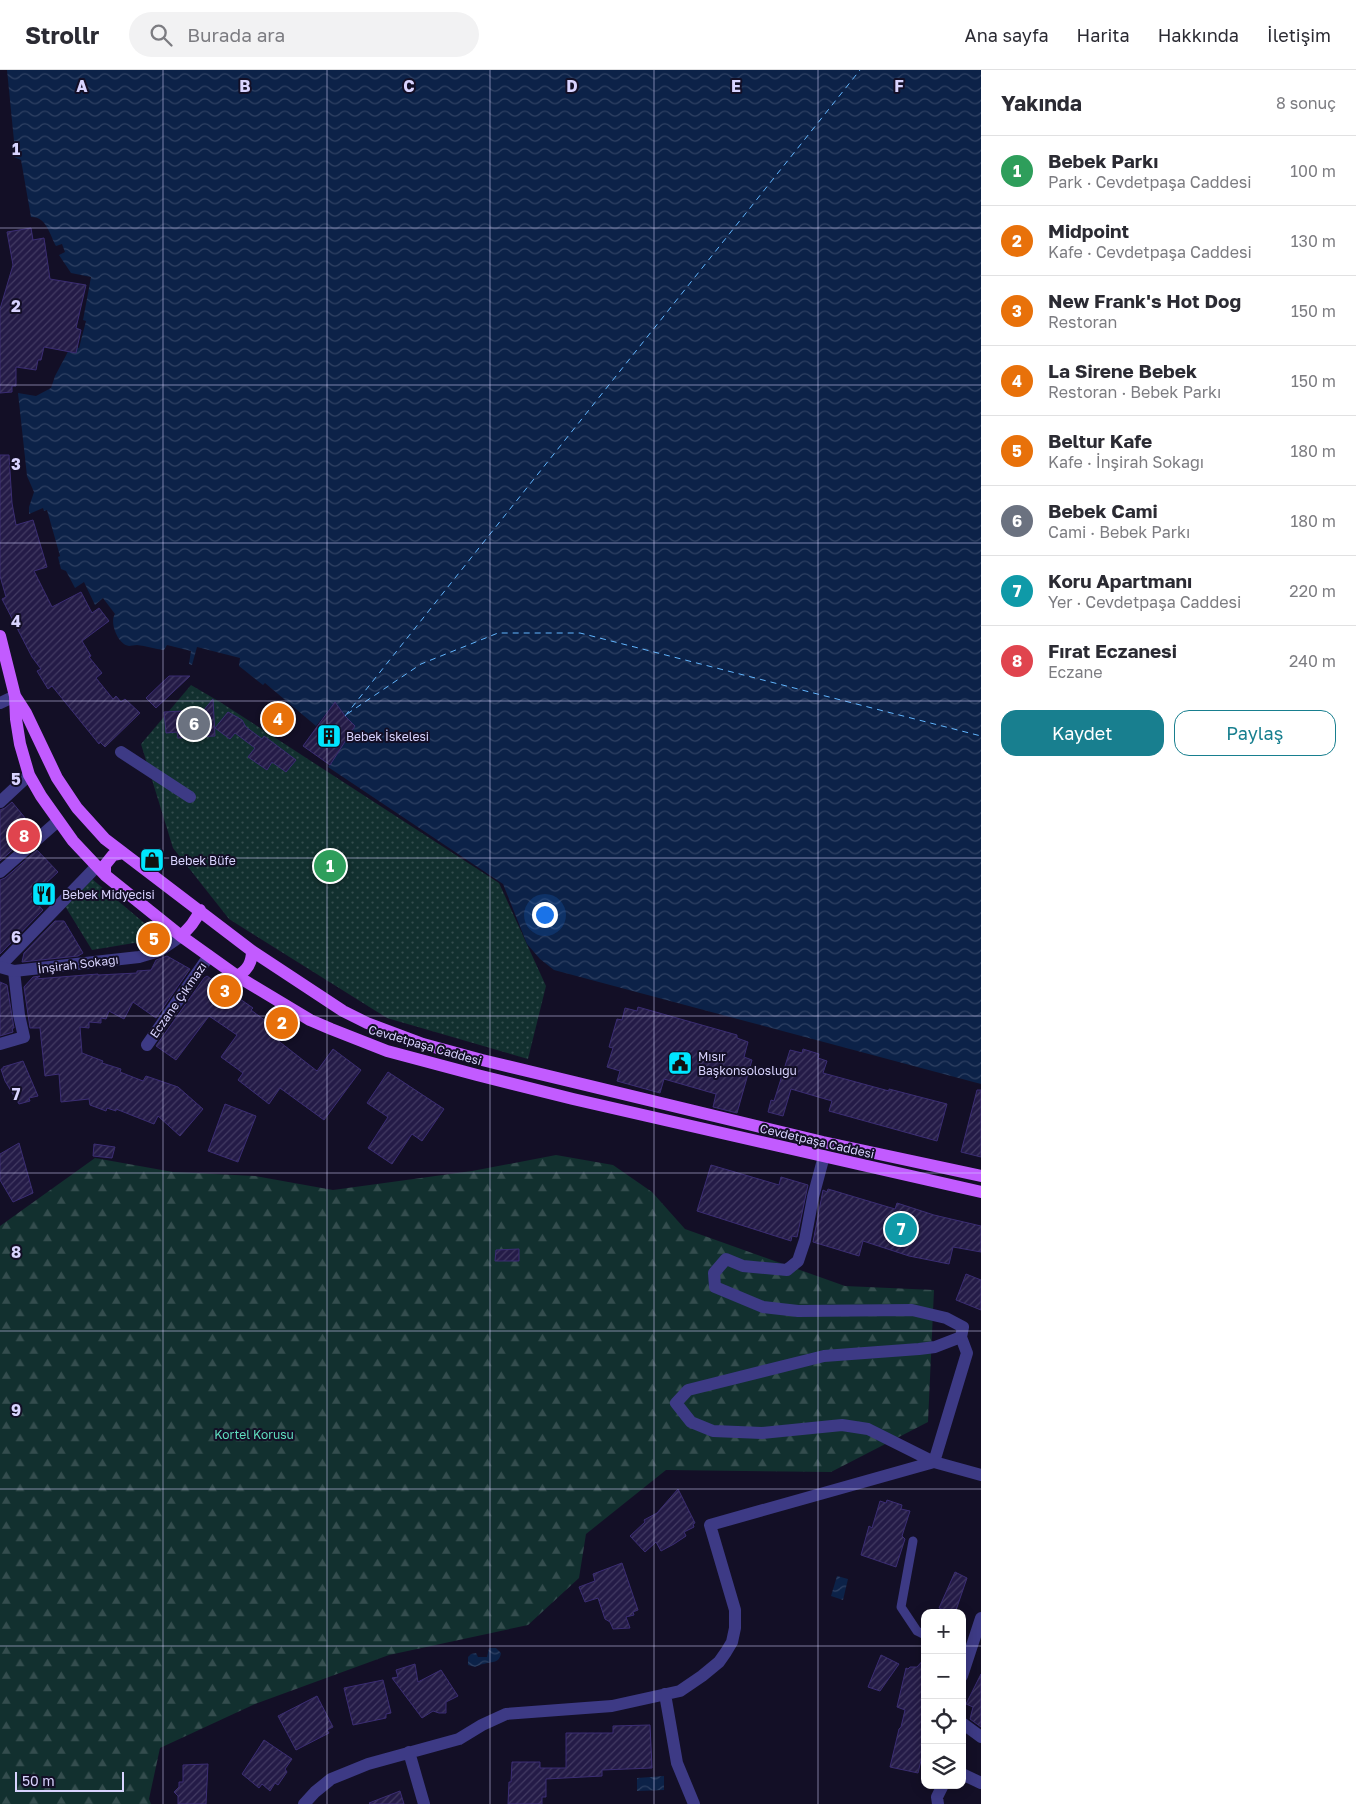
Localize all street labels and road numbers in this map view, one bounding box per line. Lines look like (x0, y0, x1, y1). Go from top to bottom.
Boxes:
street label: İnşirah Sokağı (37, 952, 119, 976)
street label: Eczane Çıkmazı (146, 959, 210, 1041)
street label: Cevdetpaşa Caddesi (367, 1022, 483, 1068)
street label: Cevdetpaşa Caddesi (758, 1121, 876, 1161)

